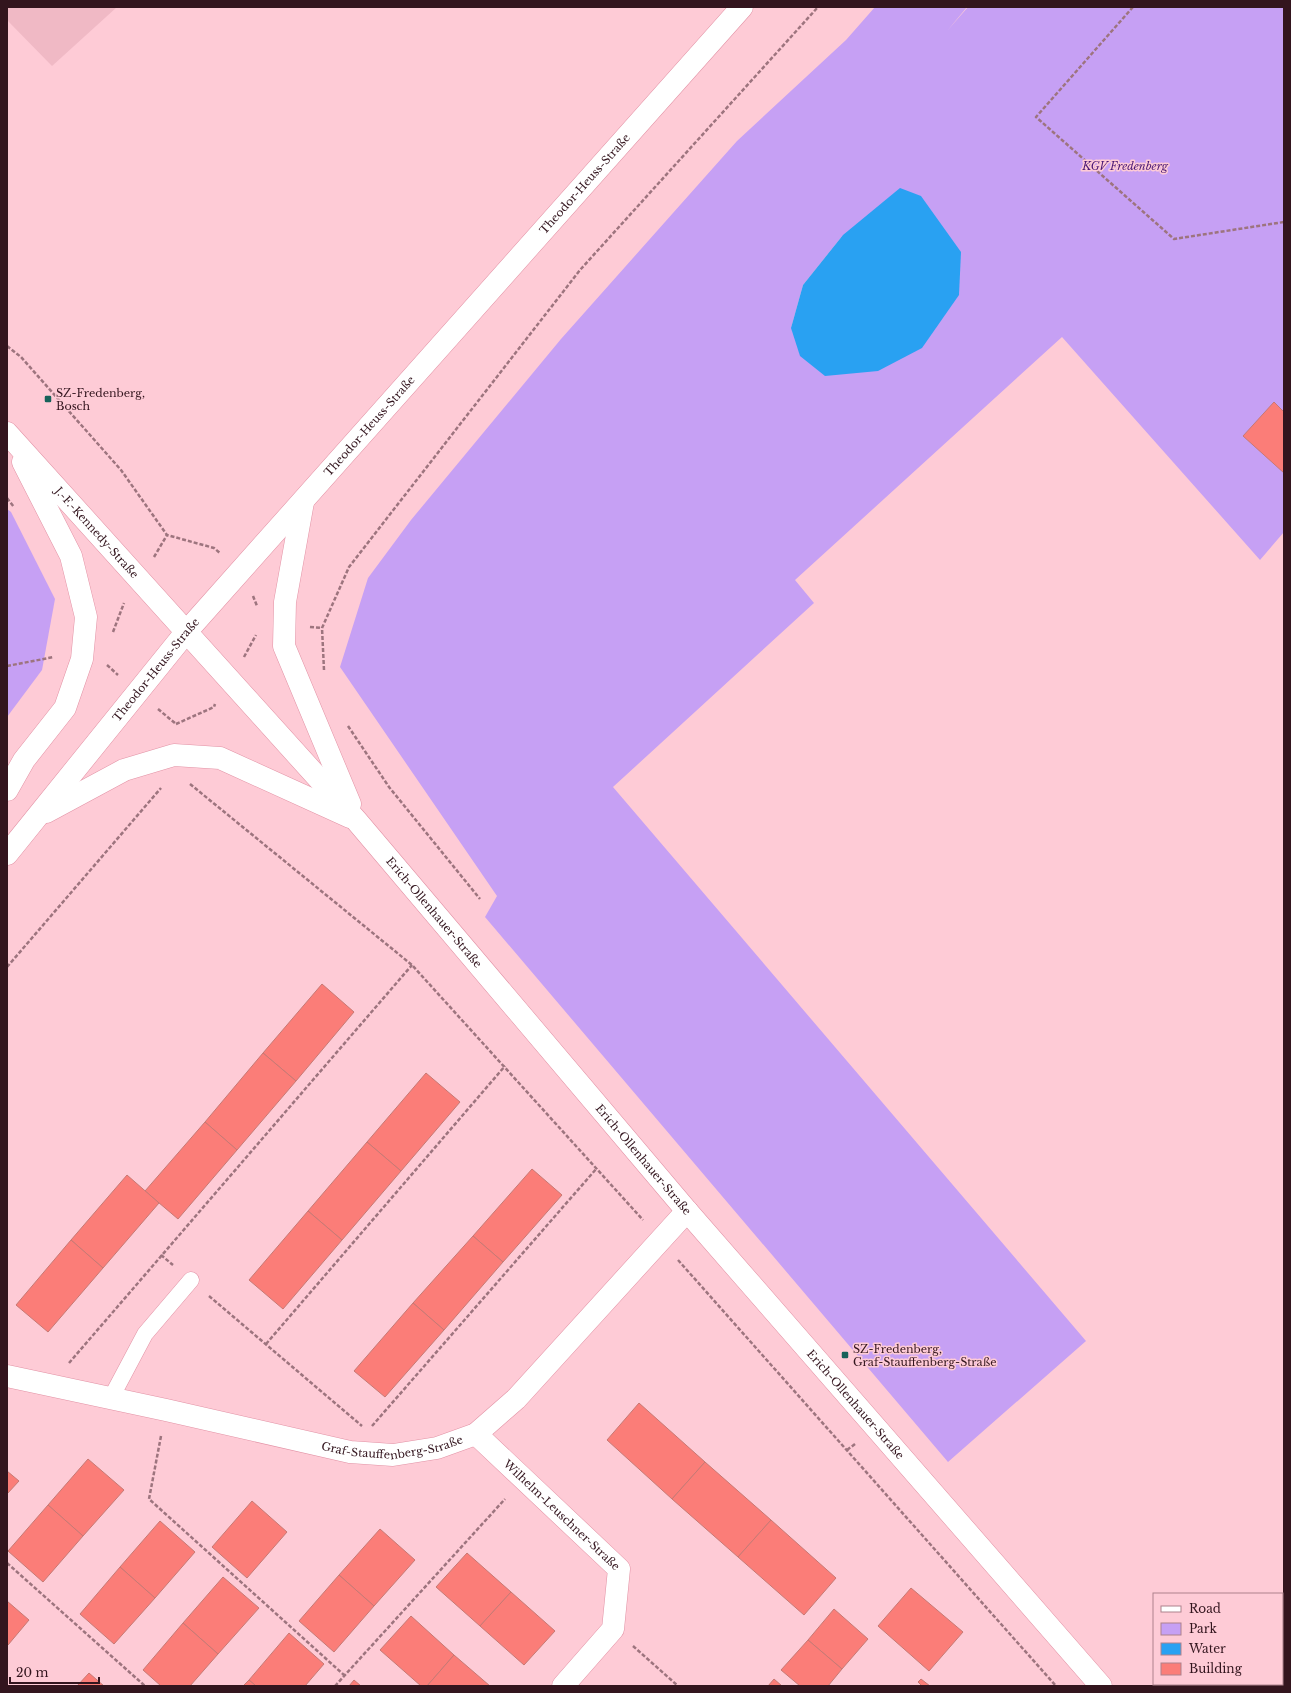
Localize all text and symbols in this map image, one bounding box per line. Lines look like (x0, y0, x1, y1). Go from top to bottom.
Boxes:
street label: Theodor-Heuss-Straße (536, 131, 633, 237)
park label: KGV Fredenberg (1081, 159, 1169, 173)
street label: Theodor-Heuss-Straße (321, 373, 418, 479)
place label: SZ-Fredenberg, Bosch (56, 386, 145, 413)
marker: SZ-Fredenberg, Bosch (43, 394, 53, 404)
street label: J.-F.-Kennedy-Straße (51, 482, 142, 581)
street label: Theodor-Heuss-Straße (110, 615, 202, 724)
street label: Erich-Ollenhauer-Straße (383, 854, 485, 970)
street label: Erich-Ollenhauer-Straße (593, 1101, 694, 1218)
place label: SZ-Fredenberg, Graf-Stauffenberg-Straße (853, 1342, 997, 1369)
street label: Erich-Ollenhauer-Straße (804, 1347, 907, 1462)
marker: SZ-Fredenberg, Graf-Stauffenberg-Straße (840, 1350, 850, 1360)
street label: Graf-Stauffenberg-Straße (320, 1432, 465, 1462)
street label: Wilhelm-Leuschner-Straße (500, 1456, 623, 1573)
legend (1153, 1593, 1283, 1685)
text: Road (1189, 1601, 1221, 1616)
text: Park (1189, 1621, 1217, 1636)
text: Water (1188, 1641, 1226, 1656)
scale bar (10, 1659, 99, 1685)
text: Building (1189, 1661, 1243, 1676)
text: 20 m (16, 1665, 48, 1680)

